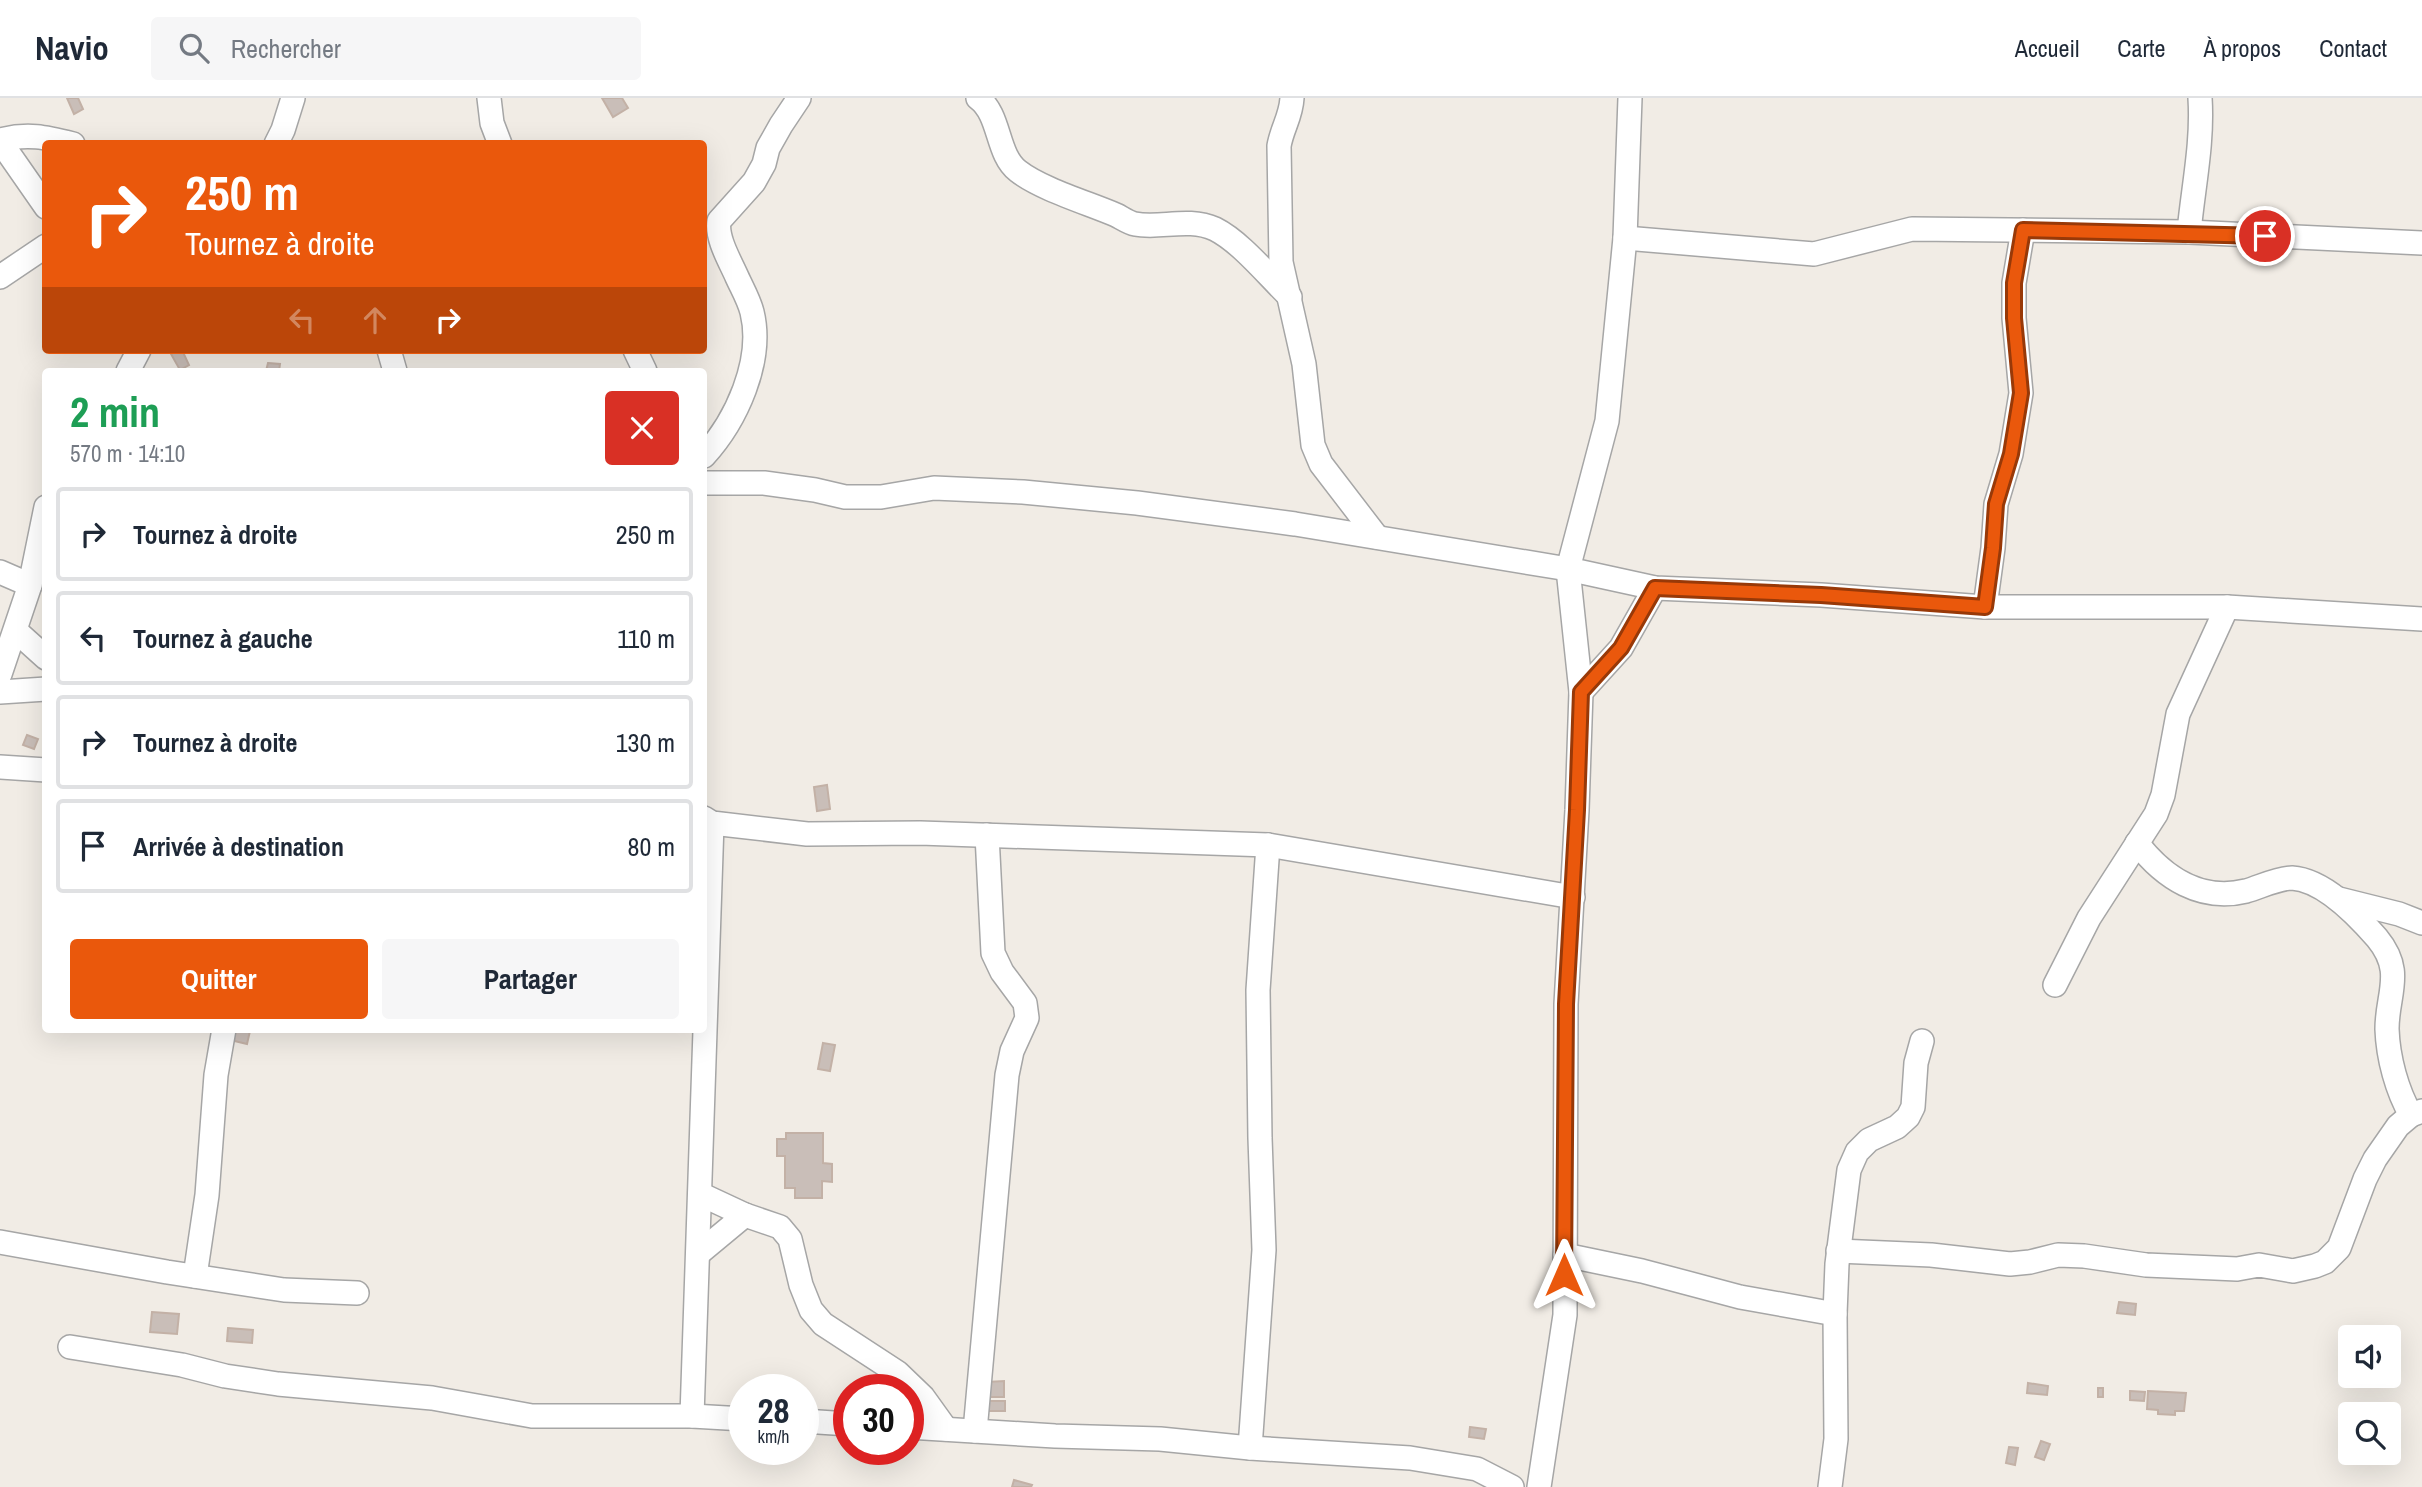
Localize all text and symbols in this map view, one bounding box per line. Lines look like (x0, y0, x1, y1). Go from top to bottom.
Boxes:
search box (151, 17, 641, 80)
text: Navio (35, 26, 109, 70)
icon: search (175, 29, 213, 67)
text: Rechercher (231, 31, 341, 66)
text: Accueil (2015, 32, 2079, 64)
text: Carte (2117, 32, 2165, 64)
text: À propos (2203, 32, 2281, 64)
text: Contact (2319, 32, 2387, 64)
text: 250 m (185, 159, 299, 225)
icon: right (70, 168, 161, 259)
pin (2235, 206, 2295, 266)
icon: arrive (2246, 217, 2284, 255)
text: Tournez à droite (185, 222, 375, 265)
icon: left (283, 301, 321, 339)
icon: ahead (356, 301, 394, 339)
icon: right (429, 301, 467, 339)
text: 2 min (70, 384, 160, 440)
button: close (605, 391, 679, 465)
text: 570 m · 14:10 (70, 438, 185, 469)
icon: right (74, 515, 112, 553)
text: Tournez à droite (133, 517, 297, 552)
text: 250 m (616, 517, 675, 552)
icon: left (74, 619, 112, 657)
text: Tournez à gauche (133, 621, 313, 656)
text: 110 m (617, 621, 675, 656)
icon: right (74, 723, 112, 761)
text: Tournez à droite (133, 725, 297, 760)
text: 130 m (616, 725, 675, 760)
icon: arrive (74, 827, 112, 865)
text: Arrivée à destination (133, 829, 344, 864)
text: 80 m (628, 829, 675, 864)
button: Quitter (70, 939, 368, 1019)
button: Partager (382, 939, 679, 1019)
position arrow (1527, 1238, 1601, 1312)
map controls (2338, 1325, 2401, 1465)
button: sound (2338, 1325, 2401, 1388)
speed limit sign: 30 (833, 1374, 924, 1465)
text: 28 (758, 1387, 789, 1434)
button: search (2338, 1402, 2401, 1465)
text: km/h (758, 1424, 790, 1449)

